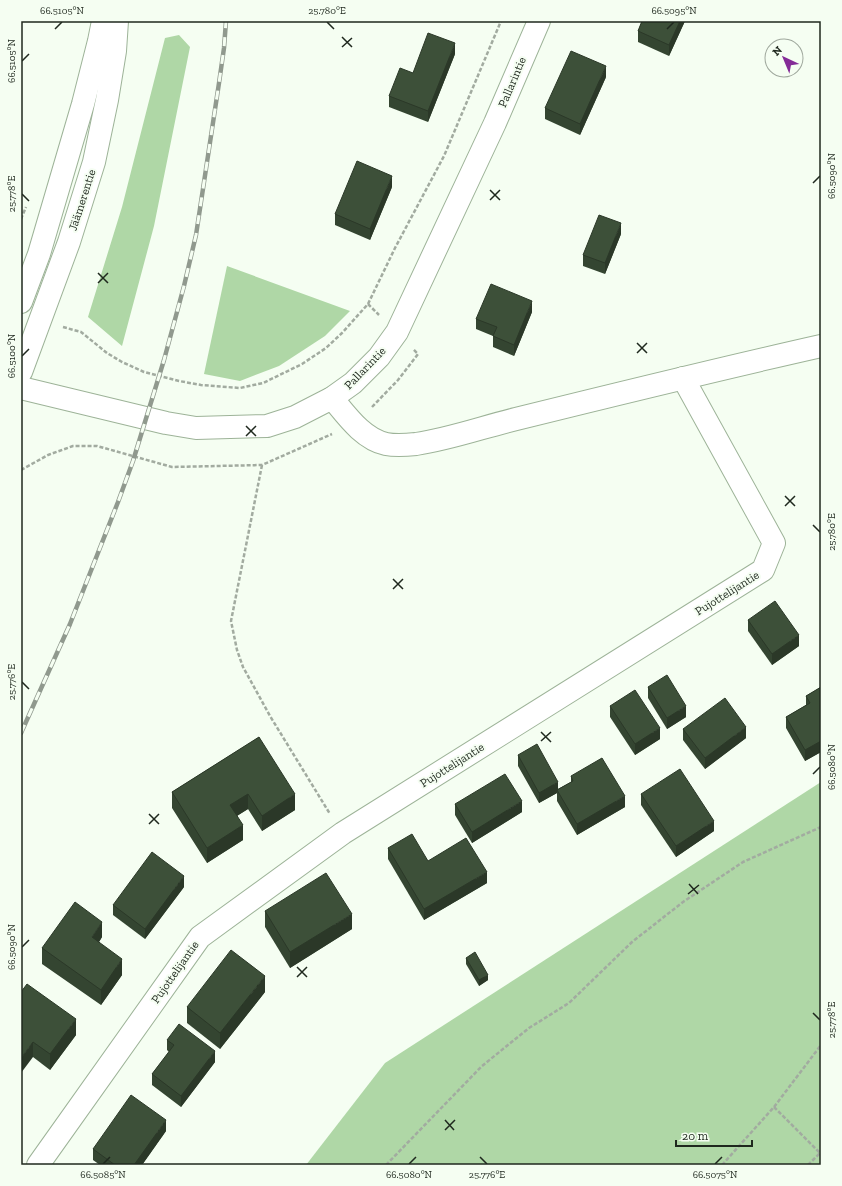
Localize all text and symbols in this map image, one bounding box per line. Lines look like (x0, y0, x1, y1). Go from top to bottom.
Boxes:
text: 66.5105°N (40, 5, 85, 17)
text: 25.780°E (308, 5, 346, 17)
text: 66.5095°N (651, 5, 697, 17)
text: 66.5105°N (6, 38, 18, 83)
north arrow (764, 38, 804, 78)
text: N (770, 43, 785, 59)
street label: Pallarintie (495, 54, 529, 109)
text: 66.5090°N (826, 152, 838, 199)
street label: Jäämerentie (65, 167, 99, 232)
text: 25.778°E (6, 176, 18, 212)
text: 66.5100°N (6, 333, 18, 378)
street label: Pallarintie (341, 344, 389, 392)
text: 25.780°E (826, 513, 838, 551)
street label: Pujottelijantie (692, 568, 763, 619)
text: 25.776°E (6, 664, 18, 700)
street label: Pujottelijantie (417, 740, 488, 791)
text: 66.5080°N (826, 743, 838, 790)
text: 66.5090°N (6, 923, 18, 970)
street label: Pujottelijantie (148, 938, 203, 1007)
text: 25.778°E (826, 1002, 838, 1038)
scale bar (676, 1122, 752, 1148)
text: 20 m (682, 1129, 709, 1143)
text: 66.5085°N (80, 1169, 126, 1181)
text: 66.5080°N (386, 1169, 433, 1181)
text: 25.776°E (469, 1169, 505, 1181)
text: 66.5075°N (693, 1169, 738, 1181)

